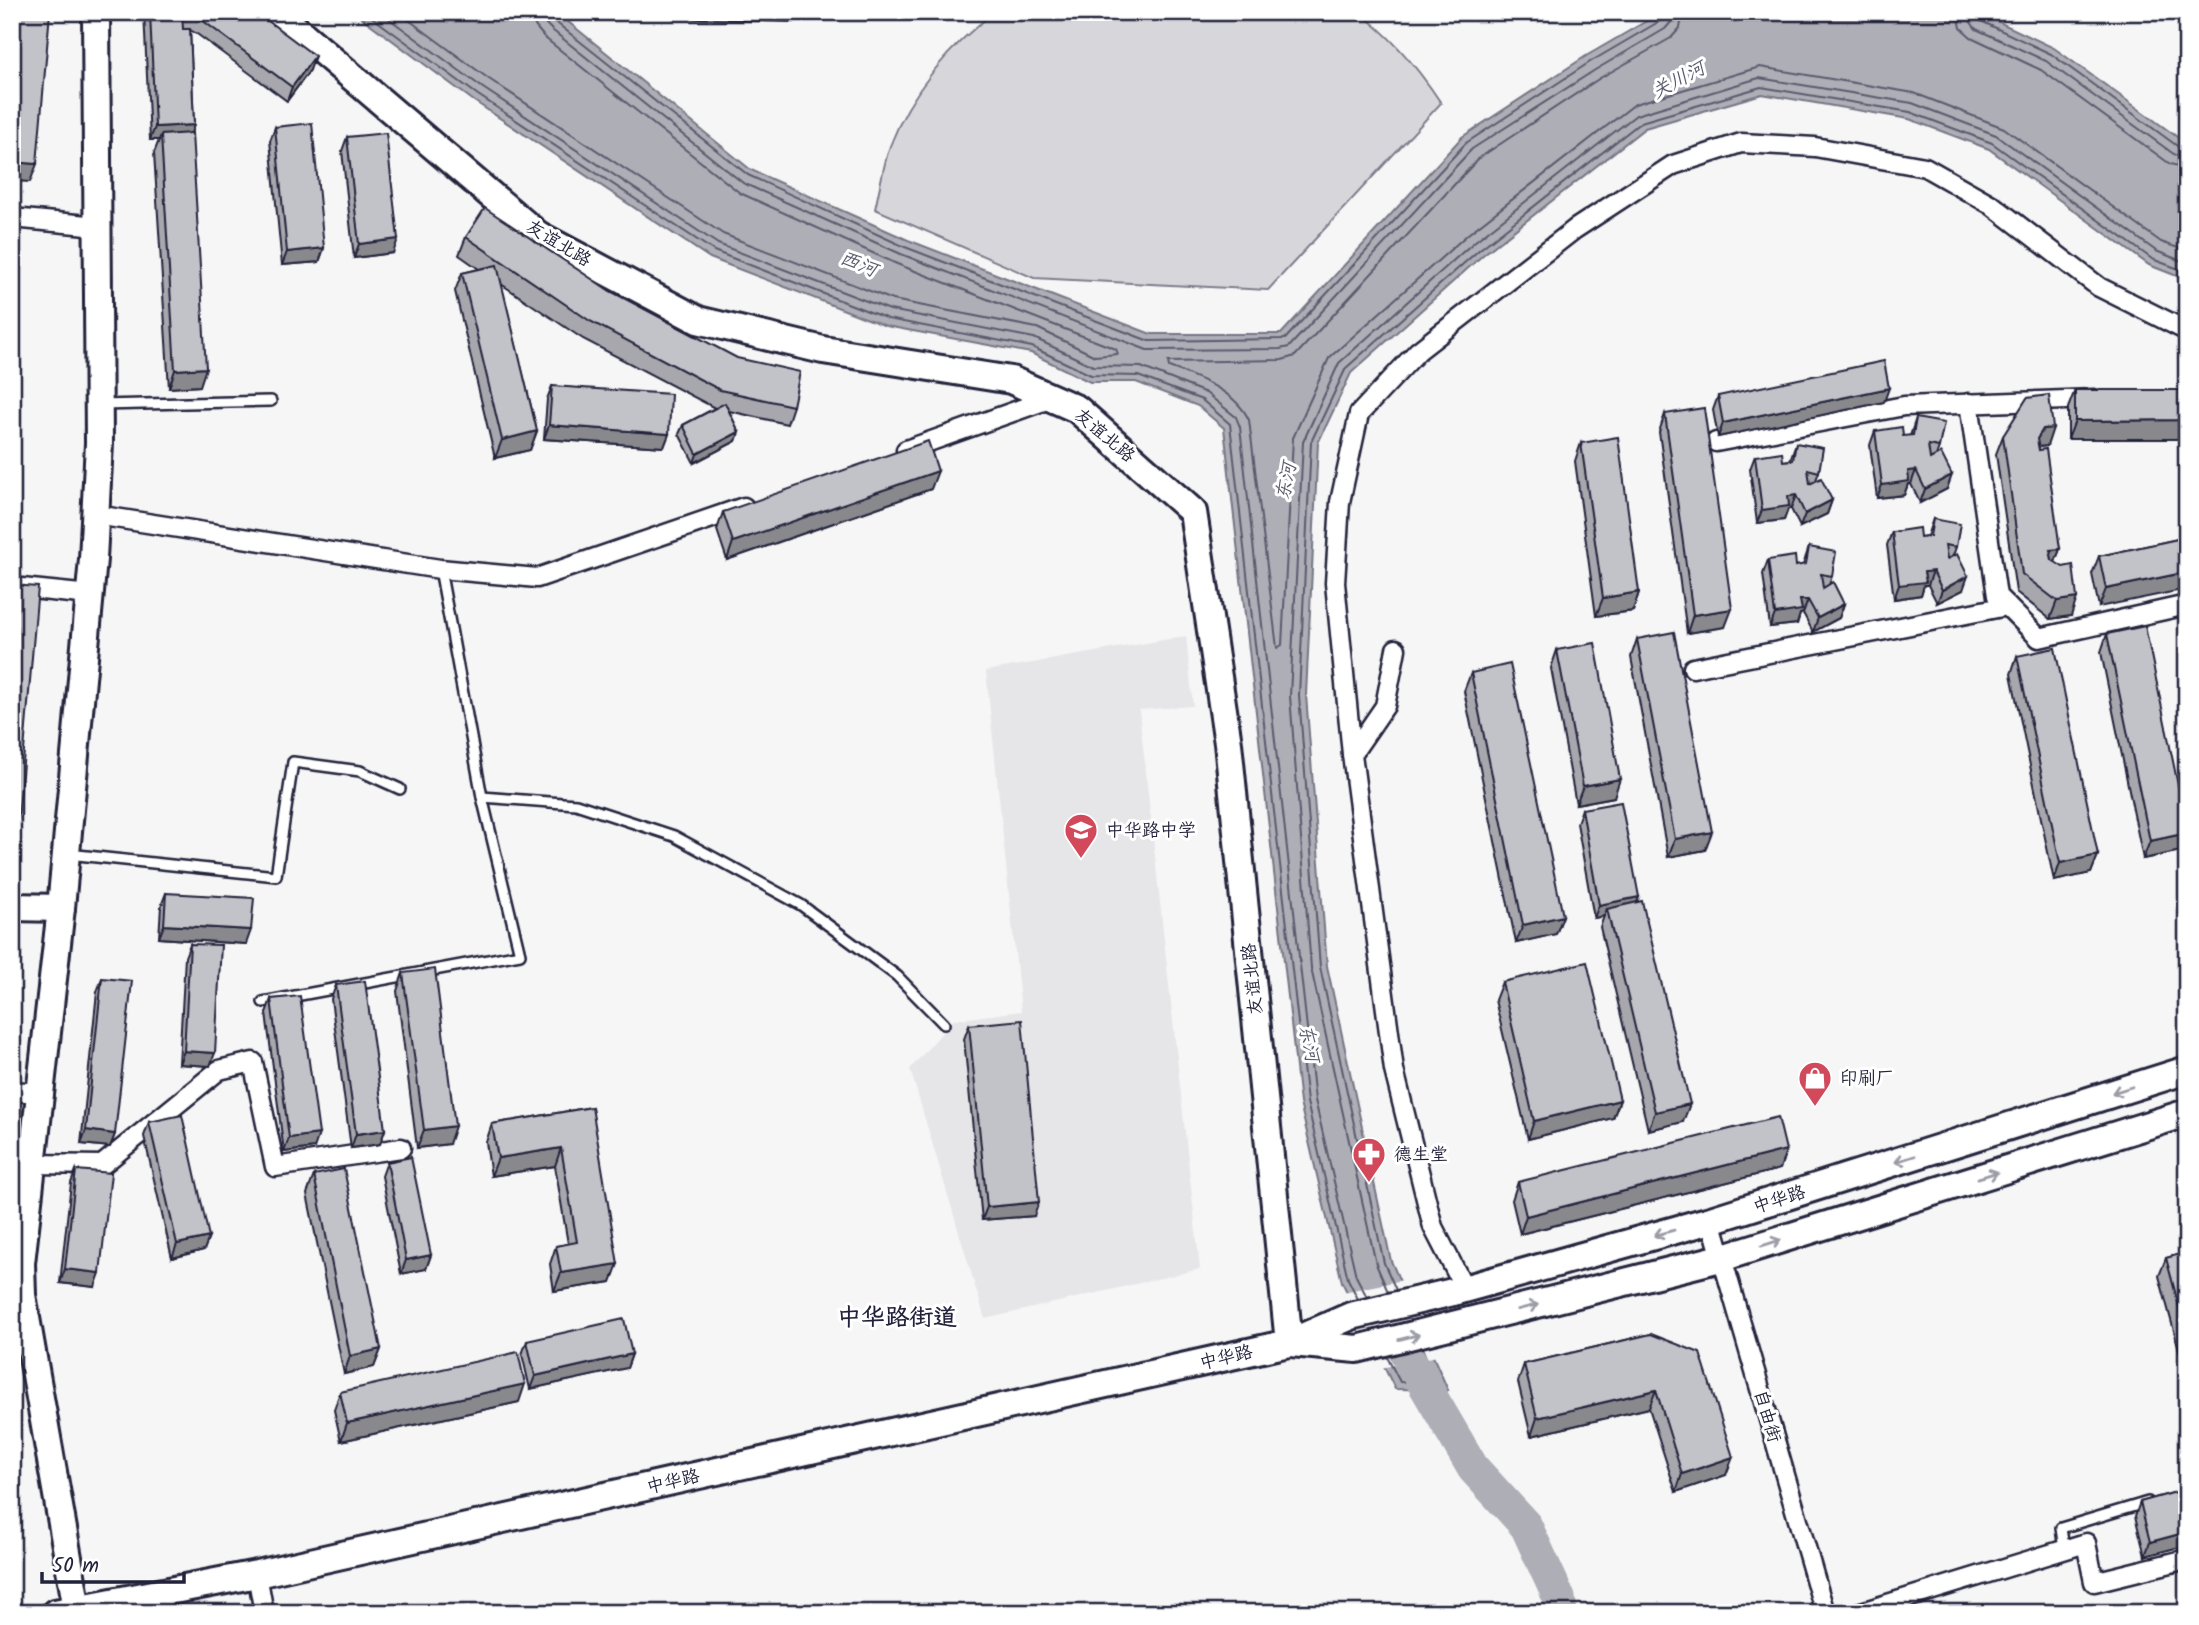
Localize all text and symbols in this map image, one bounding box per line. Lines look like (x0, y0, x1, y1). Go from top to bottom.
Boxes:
water label: 关川河 (1647, 53, 1714, 107)
street label: 友谊北路 (520, 213, 597, 275)
water label: 西河 (835, 244, 884, 287)
street label: 友谊北路 (1067, 402, 1141, 470)
water label: 东河 (1268, 457, 1306, 503)
school or university icon: 中华路中学 (1062, 811, 1100, 860)
place label: 中华路中学 (1106, 817, 1196, 846)
street label: 友谊北路 (1235, 942, 1272, 1016)
water label: 东河 (1289, 1022, 1327, 1068)
shop icon: 印刷厂 (1796, 1059, 1834, 1108)
place label: 印刷厂 (1840, 1065, 1894, 1094)
one-way arrow (2111, 1085, 2133, 1098)
pharmacy icon: 德生堂 (1350, 1135, 1388, 1184)
place label: 德生堂 (1394, 1141, 1448, 1170)
one-way arrow (1894, 1154, 1916, 1166)
one-way arrow (1977, 1168, 1999, 1181)
street label: 中华路 (1749, 1178, 1810, 1223)
one-way arrow (1653, 1228, 1675, 1241)
one-way arrow (1760, 1235, 1782, 1248)
district label: 中华路街道 (837, 1299, 957, 1338)
one-way arrow (1516, 1300, 1538, 1313)
one-way arrow (1397, 1330, 1420, 1343)
street label: 中华路 (1197, 1338, 1256, 1379)
street label: 自由街 (1745, 1386, 1788, 1446)
street label: 中华路 (644, 1462, 703, 1503)
scale bar (42, 1541, 184, 1585)
text: 50 m (52, 1550, 99, 1583)

